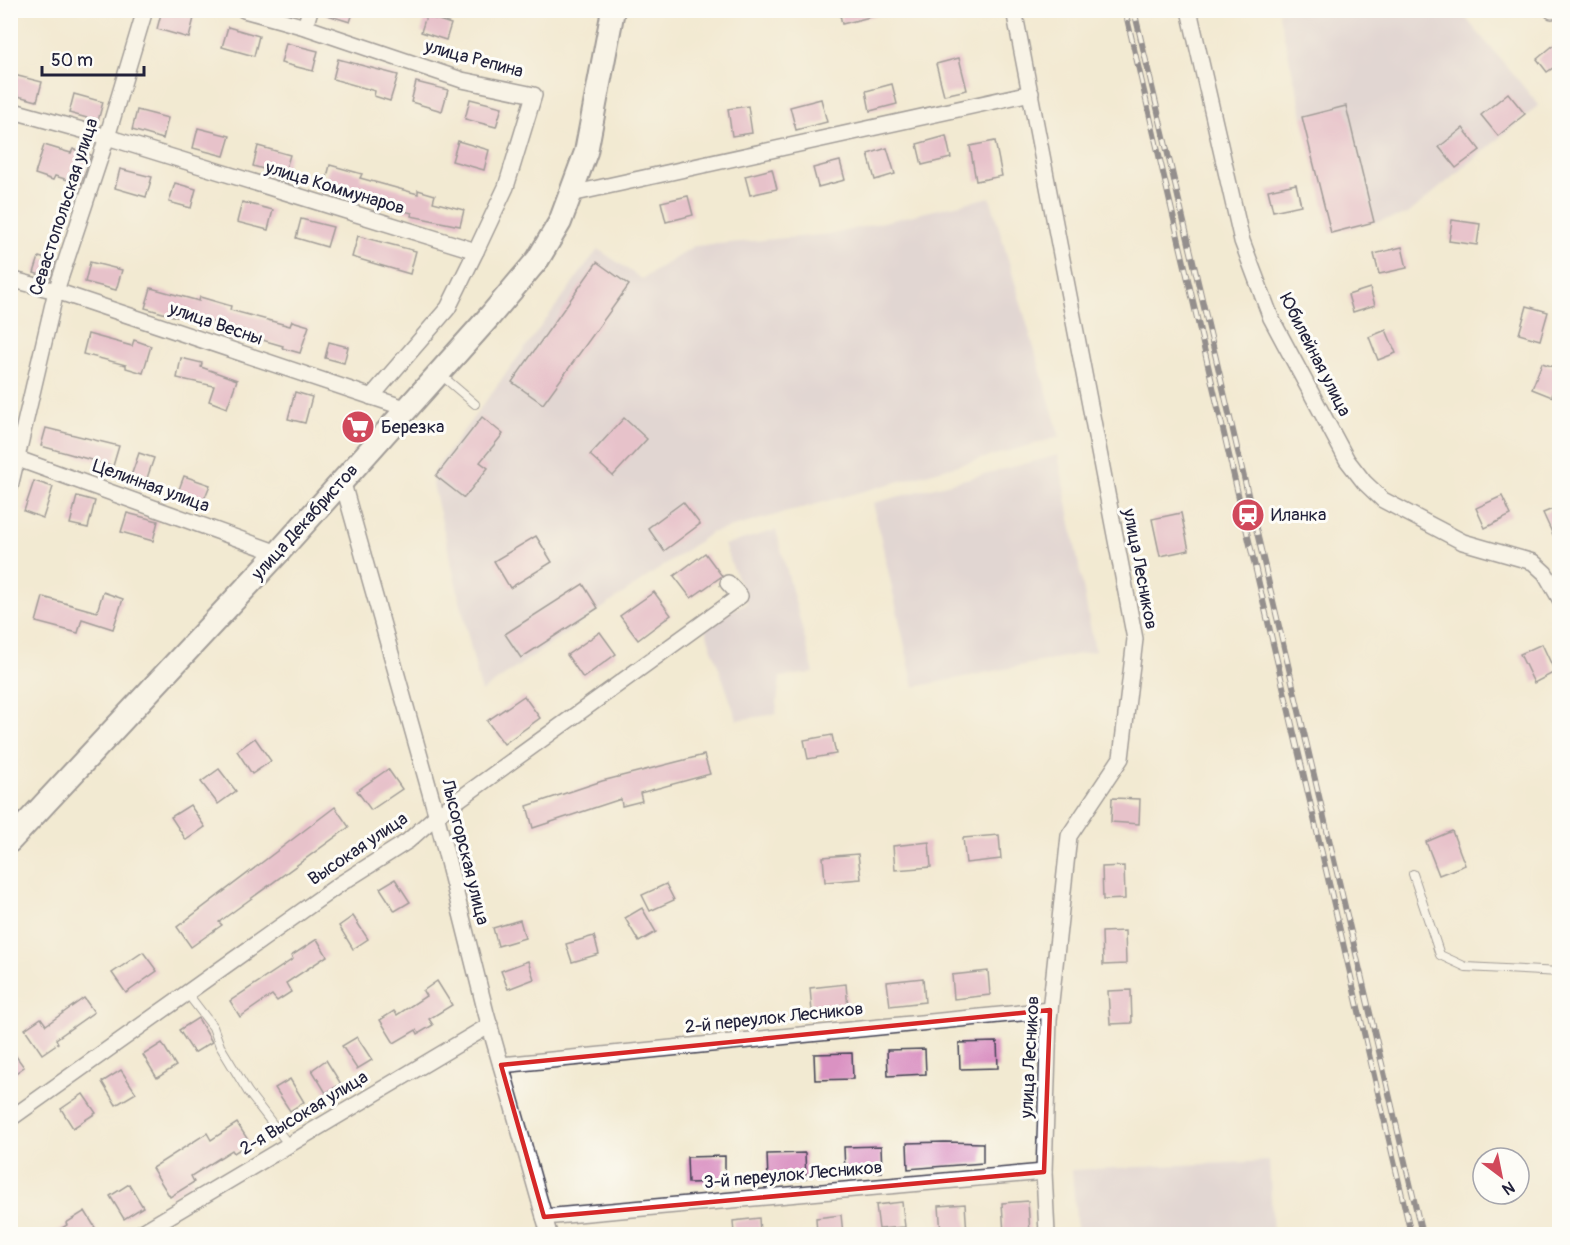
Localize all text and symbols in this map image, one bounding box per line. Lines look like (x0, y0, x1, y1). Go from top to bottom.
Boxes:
street label: улица Репина (421, 35, 526, 83)
scale bar (42, 39, 144, 77)
text: 50 m (51, 49, 93, 72)
street label: Севастопольская улица (24, 115, 104, 299)
street label: улица Коммунаров (262, 156, 407, 220)
street label: Юбилейная улица (1274, 289, 1356, 421)
street label: улица Весны (165, 297, 266, 351)
supermarket icon: Березка (340, 409, 376, 445)
place label: Березка (381, 416, 444, 439)
street label: Целинная улица (89, 454, 213, 518)
street label: улица Декабристов (246, 459, 363, 586)
station icon: Иланка (1230, 497, 1266, 533)
place label: Иланка (1271, 504, 1326, 527)
street label: улица Лесников (1117, 506, 1163, 631)
street label: Лысогорская улица (436, 776, 494, 927)
street label: Высокая улица (304, 807, 412, 891)
street label: улица Лесников (1015, 995, 1045, 1120)
street label: 2-й переулок Лесников (684, 997, 864, 1039)
street label: 2-я Высокая улица (236, 1066, 372, 1160)
north arrow (1471, 1146, 1531, 1206)
street label: 3-й переулок Лесников (703, 1156, 883, 1194)
text: N (1498, 1177, 1518, 1199)

